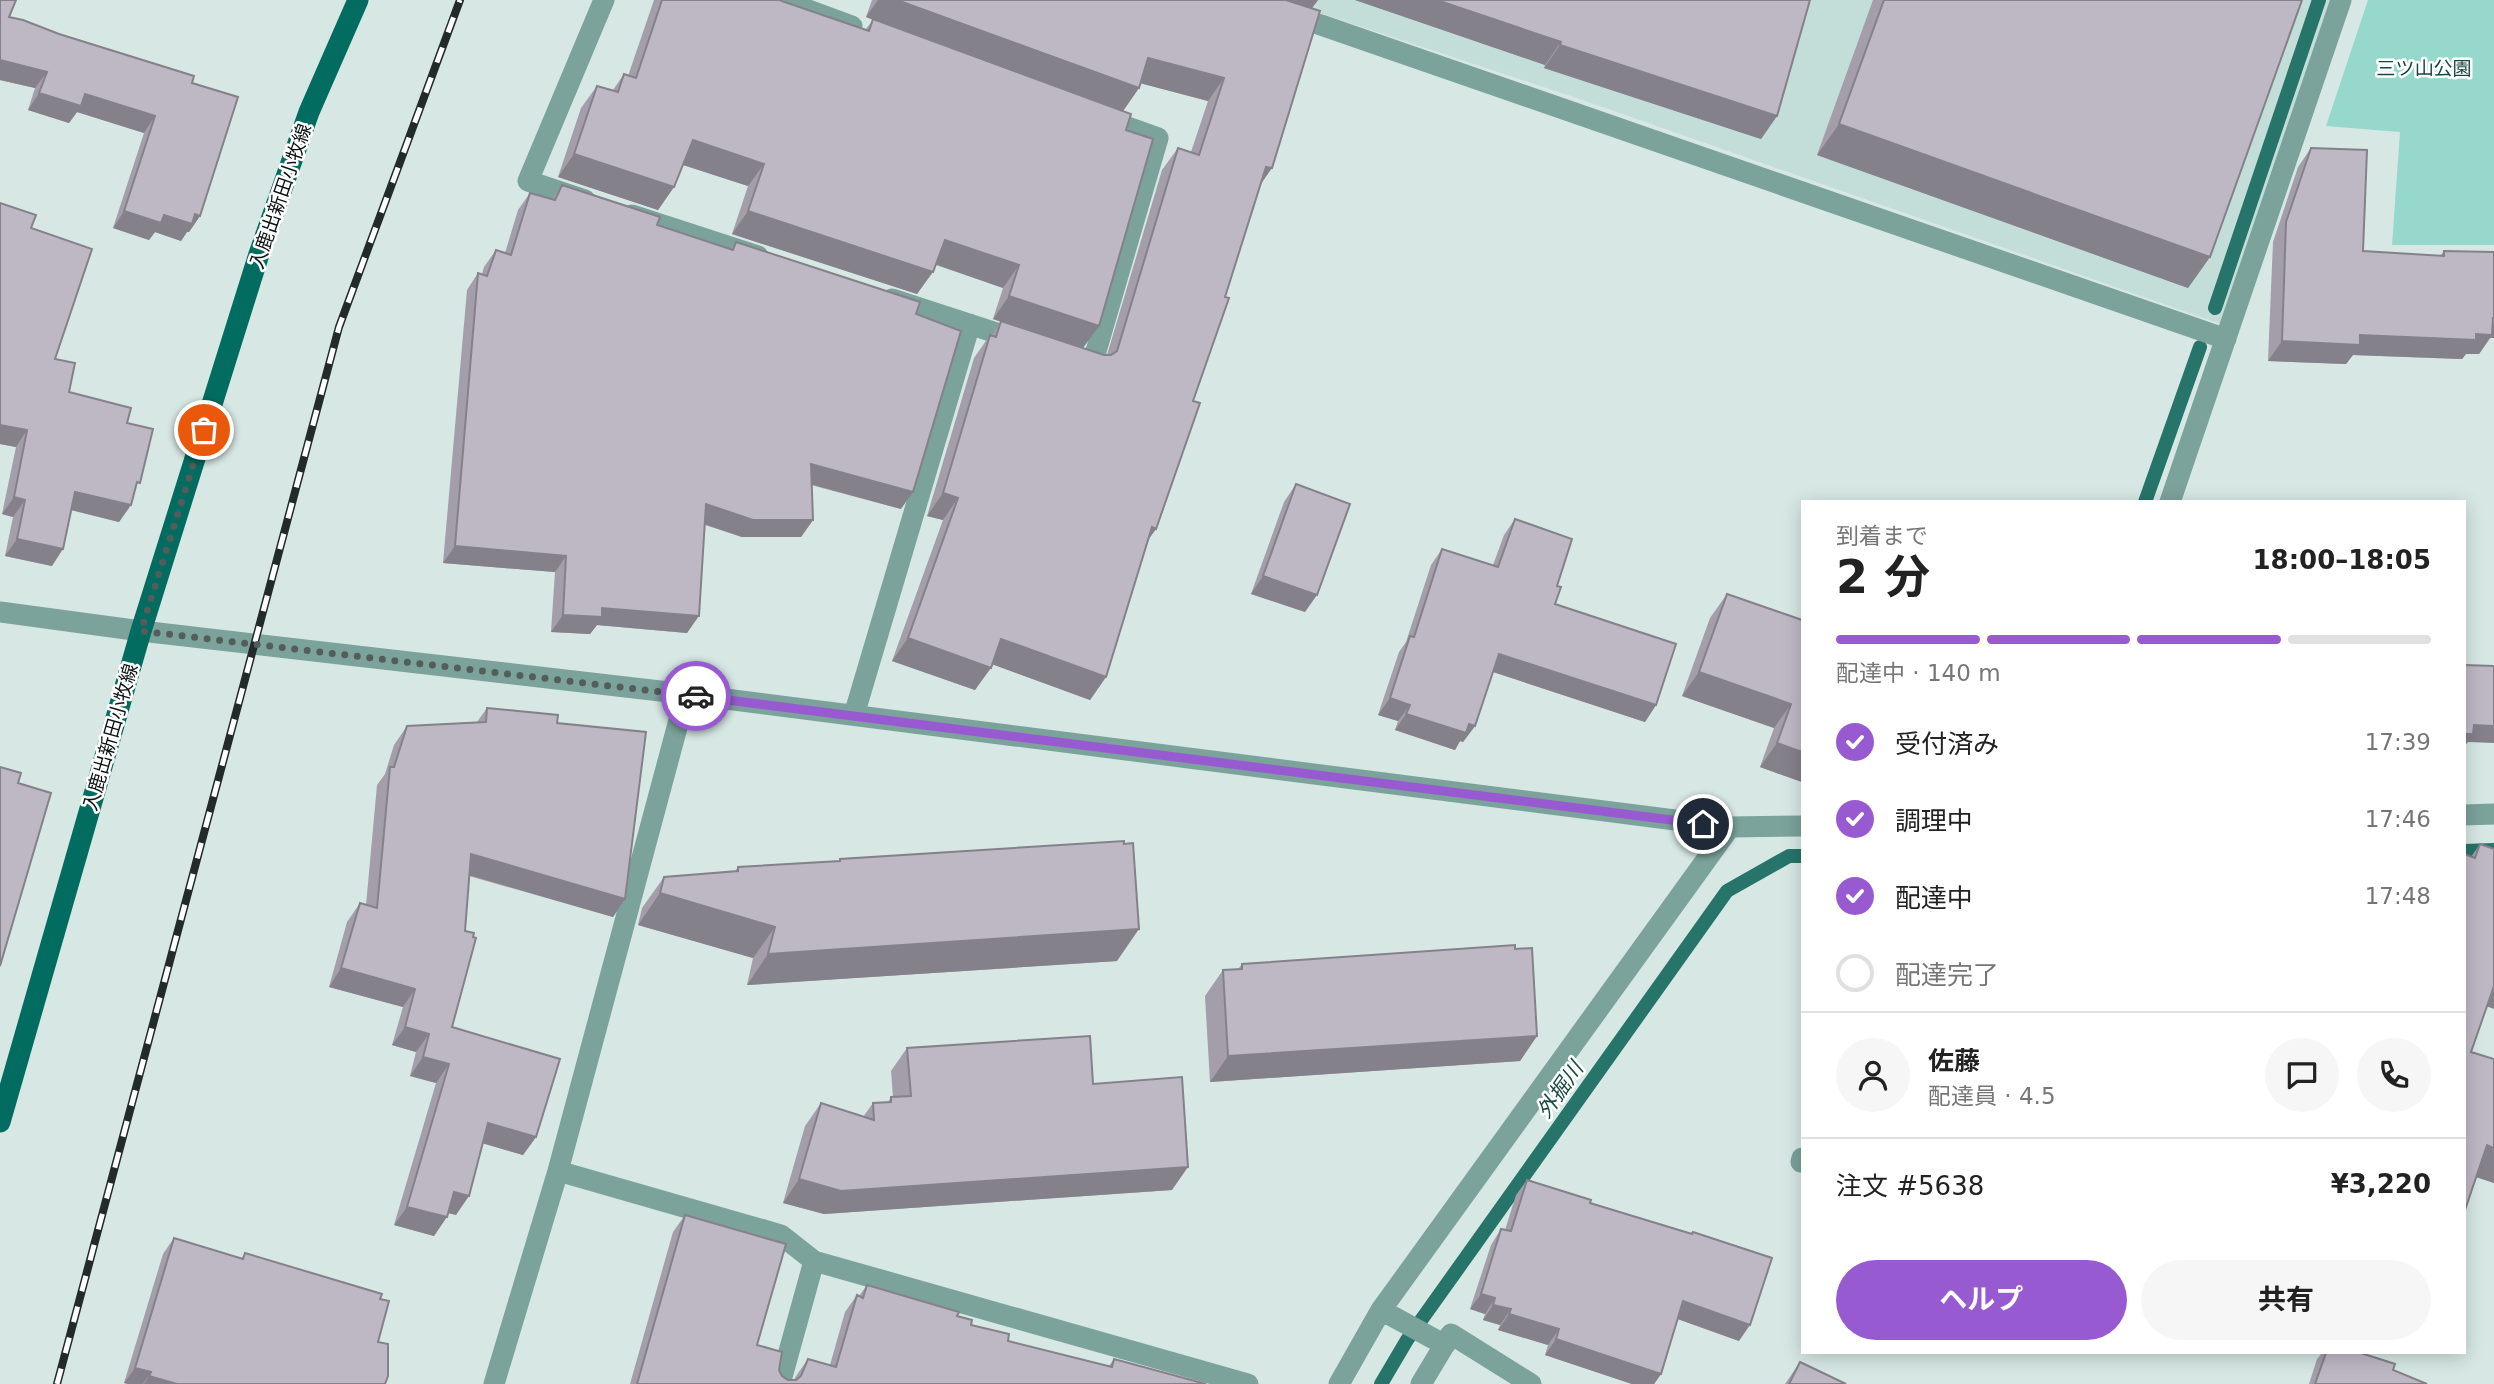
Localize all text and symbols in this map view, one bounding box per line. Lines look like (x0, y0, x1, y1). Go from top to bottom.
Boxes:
park label: 三ツ山公園 (2376, 57, 2472, 79)
street label: 入鹿出新田小牧線 (245, 121, 315, 271)
pin (174, 400, 234, 460)
icon: bag (185, 411, 223, 449)
text: 到着まで (1836, 523, 1928, 549)
text: 18:00–18:05 (2252, 545, 2431, 575)
text: 2 分 (1836, 550, 1930, 604)
text: 配達中 · 140 m (1836, 660, 2001, 686)
street label: 入鹿出新田小牧線 (78, 661, 142, 813)
courier (661, 661, 731, 731)
icon: car (677, 677, 715, 715)
icon: check (1836, 723, 1874, 761)
text: 受付済み (1895, 729, 1999, 759)
text: 17:39 (2365, 729, 2431, 755)
pin (1673, 794, 1733, 854)
icon: check (1836, 800, 1874, 838)
icon: home (1684, 805, 1722, 843)
text: 調理中 (1895, 806, 1973, 836)
text: 17:46 (2365, 806, 2431, 832)
icon: check (1836, 877, 1874, 915)
text: 配達中 (1895, 883, 1973, 913)
text: 17:48 (2365, 883, 2431, 909)
text: 配達完了 (1895, 960, 1999, 990)
button: person (1836, 1038, 1910, 1112)
button: chat (2265, 1038, 2339, 1112)
button: phone (2357, 1038, 2431, 1112)
text: 佐藤 (1928, 1046, 1980, 1076)
water label: 外掘川 (1532, 1056, 1589, 1123)
text: 配達員 · 4.5 (1928, 1083, 2056, 1109)
text: ¥3,220 (2331, 1169, 2431, 1199)
text: 注文 #5638 (1836, 1171, 1984, 1201)
button: ヘルプ (1836, 1260, 2127, 1340)
button: 共有 (2141, 1260, 2431, 1340)

